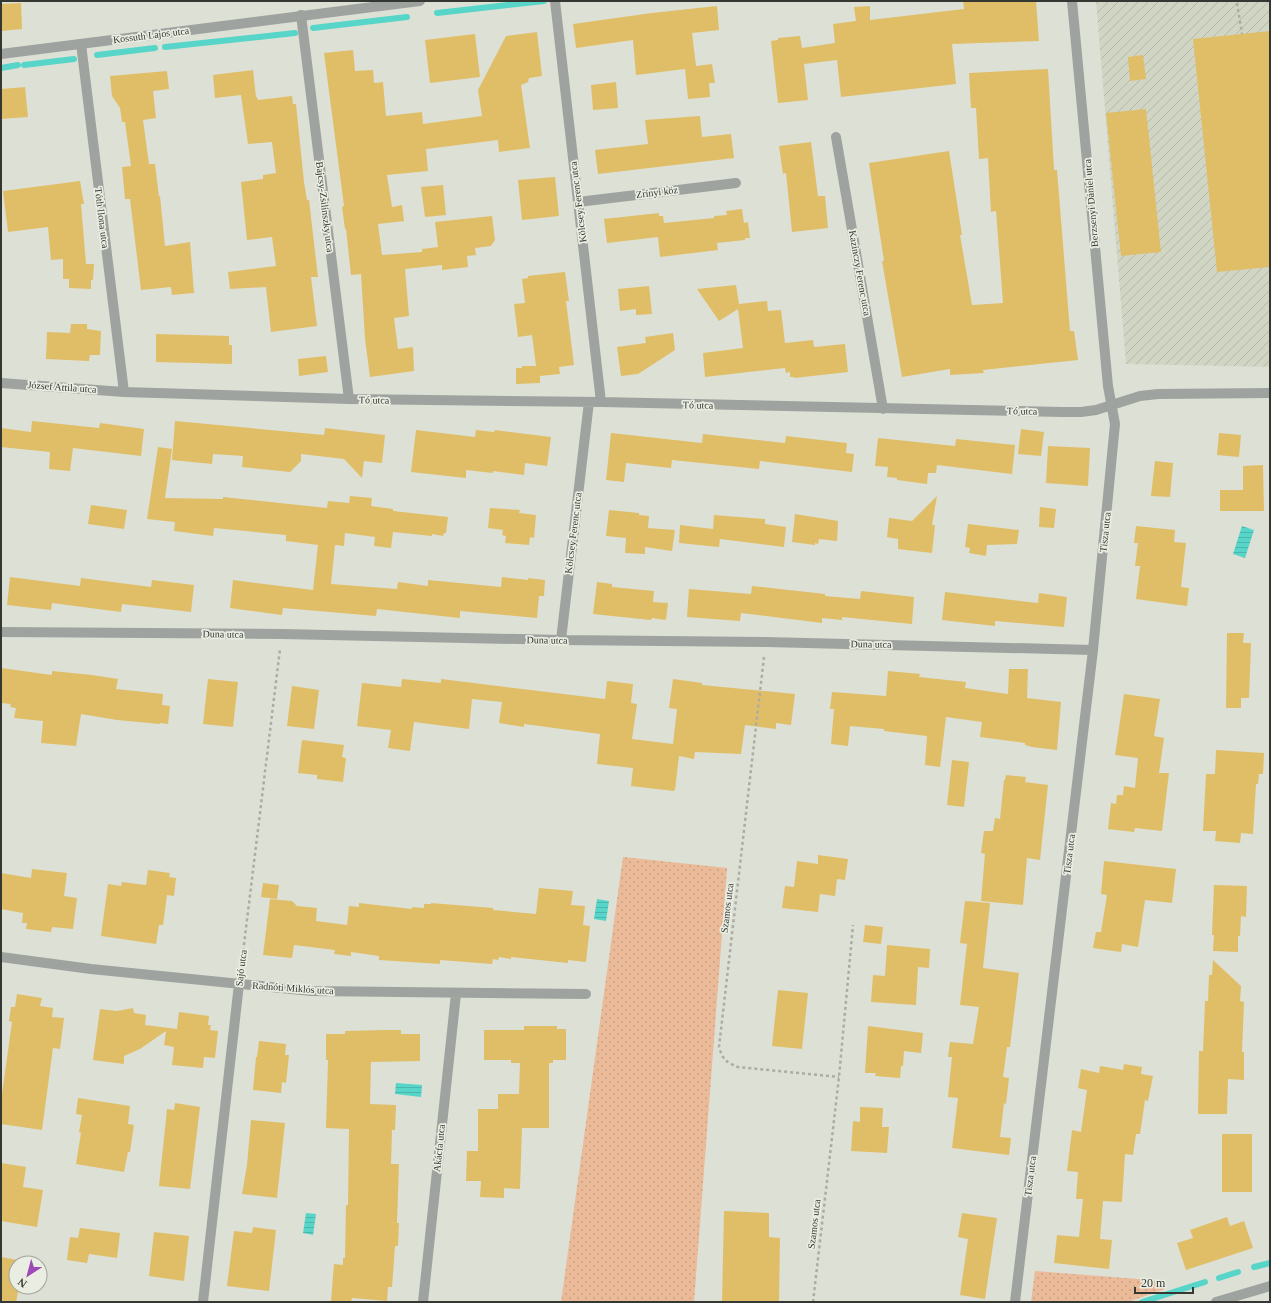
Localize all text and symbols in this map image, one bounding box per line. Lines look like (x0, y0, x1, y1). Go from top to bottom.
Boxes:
street label: Kossuth Lajos utca (112, 25, 190, 45)
street label: Berzsenyi Dániel utca (1082, 158, 1100, 247)
street label: Kölcsey Ferenc utca (567, 160, 588, 243)
street label: Bajcsy-Zsilinszky utca (314, 161, 336, 254)
street label: Zrínyi köz (636, 184, 679, 200)
street label: Tóth Ilona utca (93, 187, 111, 250)
street label: Kazinczy Ferenc utca (847, 229, 873, 317)
street label: József Attila utca (27, 379, 97, 395)
street label: Tó utca (359, 394, 390, 406)
street label: Tó utca (683, 399, 714, 411)
street label: Tó utca (1007, 405, 1038, 417)
street label: Kölcsey Ferenc utca (563, 491, 584, 574)
street label: Tisza utca (1097, 511, 1113, 553)
street label: Duna utca (202, 628, 244, 640)
street label: Duna utca (526, 634, 568, 646)
street label: Duna utca (850, 638, 892, 650)
street label: Tisza utca (1061, 833, 1077, 875)
street label: Szamos utca (718, 882, 736, 934)
street label: Sajó utca (233, 948, 249, 987)
street label: Radnóti Miklós utca (252, 980, 335, 996)
street label: Akácfa utca (431, 1123, 447, 1172)
street label: Tisza utca (1022, 1155, 1038, 1197)
street label: Szamos utca (805, 1198, 823, 1250)
north arrow (8, 1255, 48, 1295)
scale bar (1135, 1269, 1193, 1295)
text: N (15, 1276, 29, 1290)
text: 20 m (1141, 1276, 1166, 1290)

